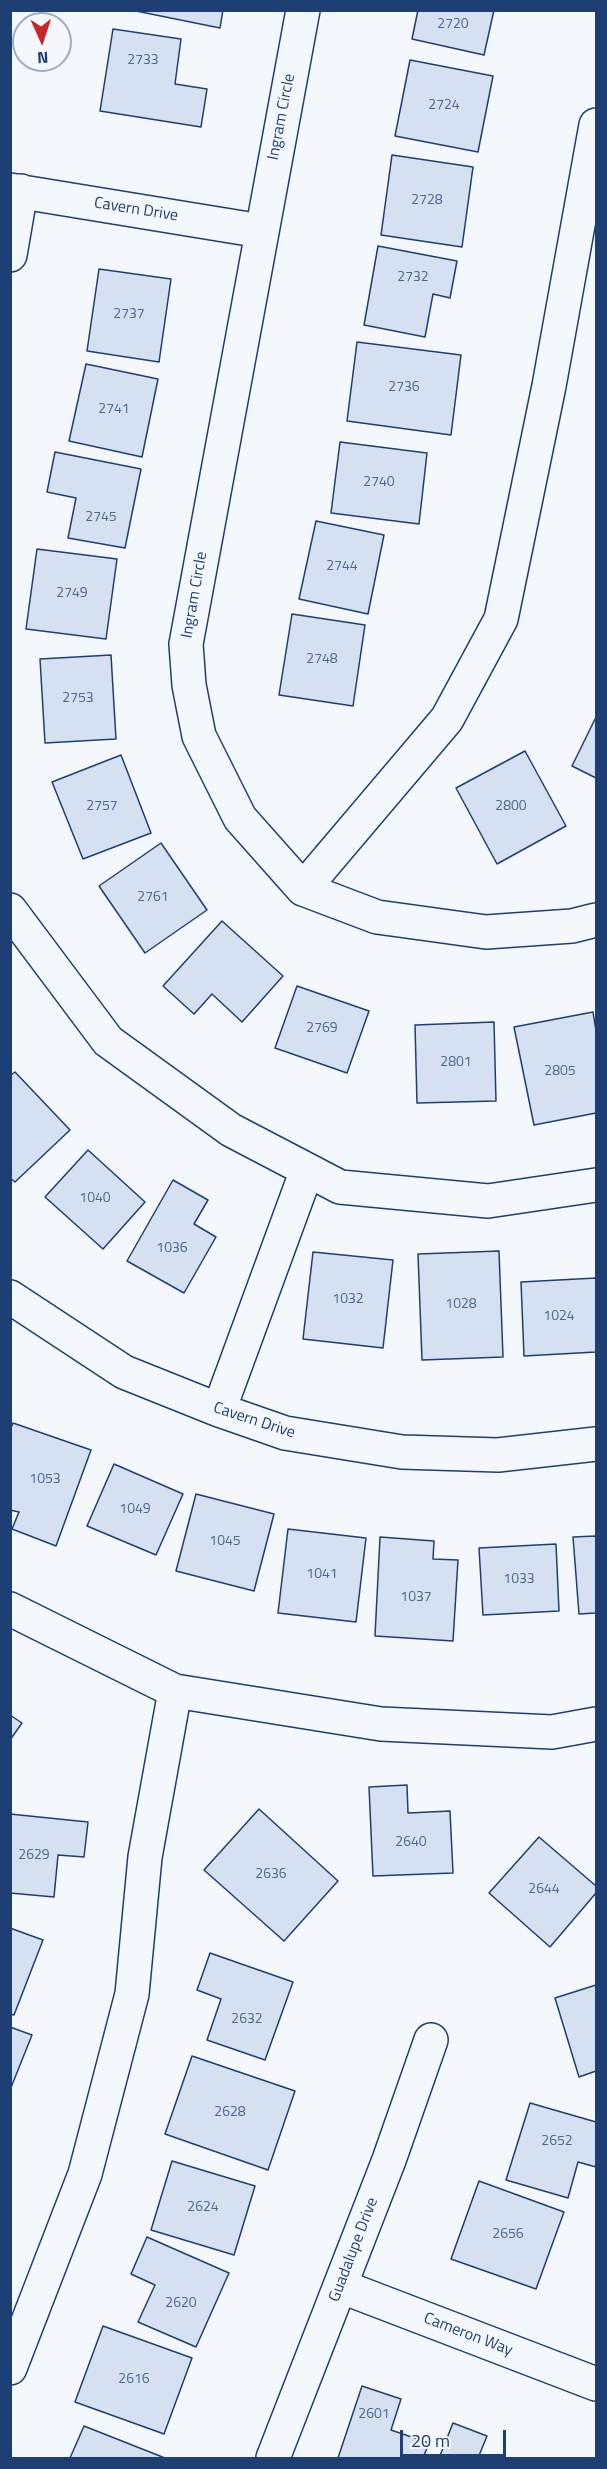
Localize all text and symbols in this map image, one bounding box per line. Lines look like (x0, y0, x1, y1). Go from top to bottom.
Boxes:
north arrow (12, 12, 72, 72)
house number: 2720 (437, 17, 469, 33)
text: N (37, 46, 49, 70)
house number: 2733 (127, 53, 159, 69)
street label: Ingram Circle (264, 72, 300, 162)
house number: 2724 (428, 98, 460, 114)
house number: 2728 (411, 193, 443, 209)
street label: Cavern Drive (93, 194, 179, 226)
house number: 2732 (397, 270, 429, 286)
house number: 2737 (113, 307, 145, 323)
house number: 2736 (388, 380, 420, 396)
house number: 2741 (98, 402, 130, 418)
house number: 2740 (363, 475, 395, 491)
house number: 2745 (85, 510, 117, 526)
street label: Ingram Circle (178, 550, 212, 640)
house number: 2744 (326, 559, 358, 575)
house number: 2749 (56, 586, 88, 602)
house number: 2748 (306, 652, 338, 668)
house number: 2753 (62, 691, 94, 707)
house number: 2757 (86, 799, 118, 815)
house number: 2800 (495, 799, 527, 815)
house number: 2761 (137, 890, 169, 906)
house number: 2769 (306, 1021, 338, 1037)
house number: 2801 (440, 1055, 472, 1071)
house number: 2805 (544, 1064, 576, 1080)
house number: 1040 (79, 1191, 111, 1207)
house number: 1036 (156, 1241, 188, 1257)
house number: 1032 (332, 1292, 364, 1308)
house number: 1028 (445, 1297, 477, 1313)
house number: 1024 (543, 1309, 575, 1325)
street label: Cavern Drive (211, 1399, 297, 1443)
house number: 1053 (29, 1472, 61, 1488)
house number: 1049 (119, 1502, 151, 1518)
house number: 1045 (209, 1534, 241, 1550)
house number: 1041 (306, 1567, 338, 1583)
house number: 1033 (503, 1572, 535, 1588)
house number: 1037 (400, 1590, 432, 1606)
house number: 2640 (395, 1835, 427, 1851)
house number: 2629 (18, 1848, 50, 1864)
house number: 2636 (255, 1867, 287, 1883)
house number: 2644 (528, 1882, 560, 1898)
house number: 2632 (231, 2012, 263, 2028)
house number: 2628 (214, 2105, 246, 2121)
house number: 2652 (541, 2134, 573, 2150)
street label: Guadalupe Drive (325, 2195, 383, 2305)
house number: 2624 (187, 2200, 219, 2216)
house number: 2656 (492, 2227, 524, 2243)
house number: 2620 (165, 2296, 197, 2312)
street label: Cameron Way (421, 2309, 515, 2361)
house number: 2616 (118, 2372, 150, 2388)
house number: 2601 (358, 2407, 390, 2423)
scale bar (403, 2418, 510, 2456)
text: 20 m (411, 2427, 450, 2454)

